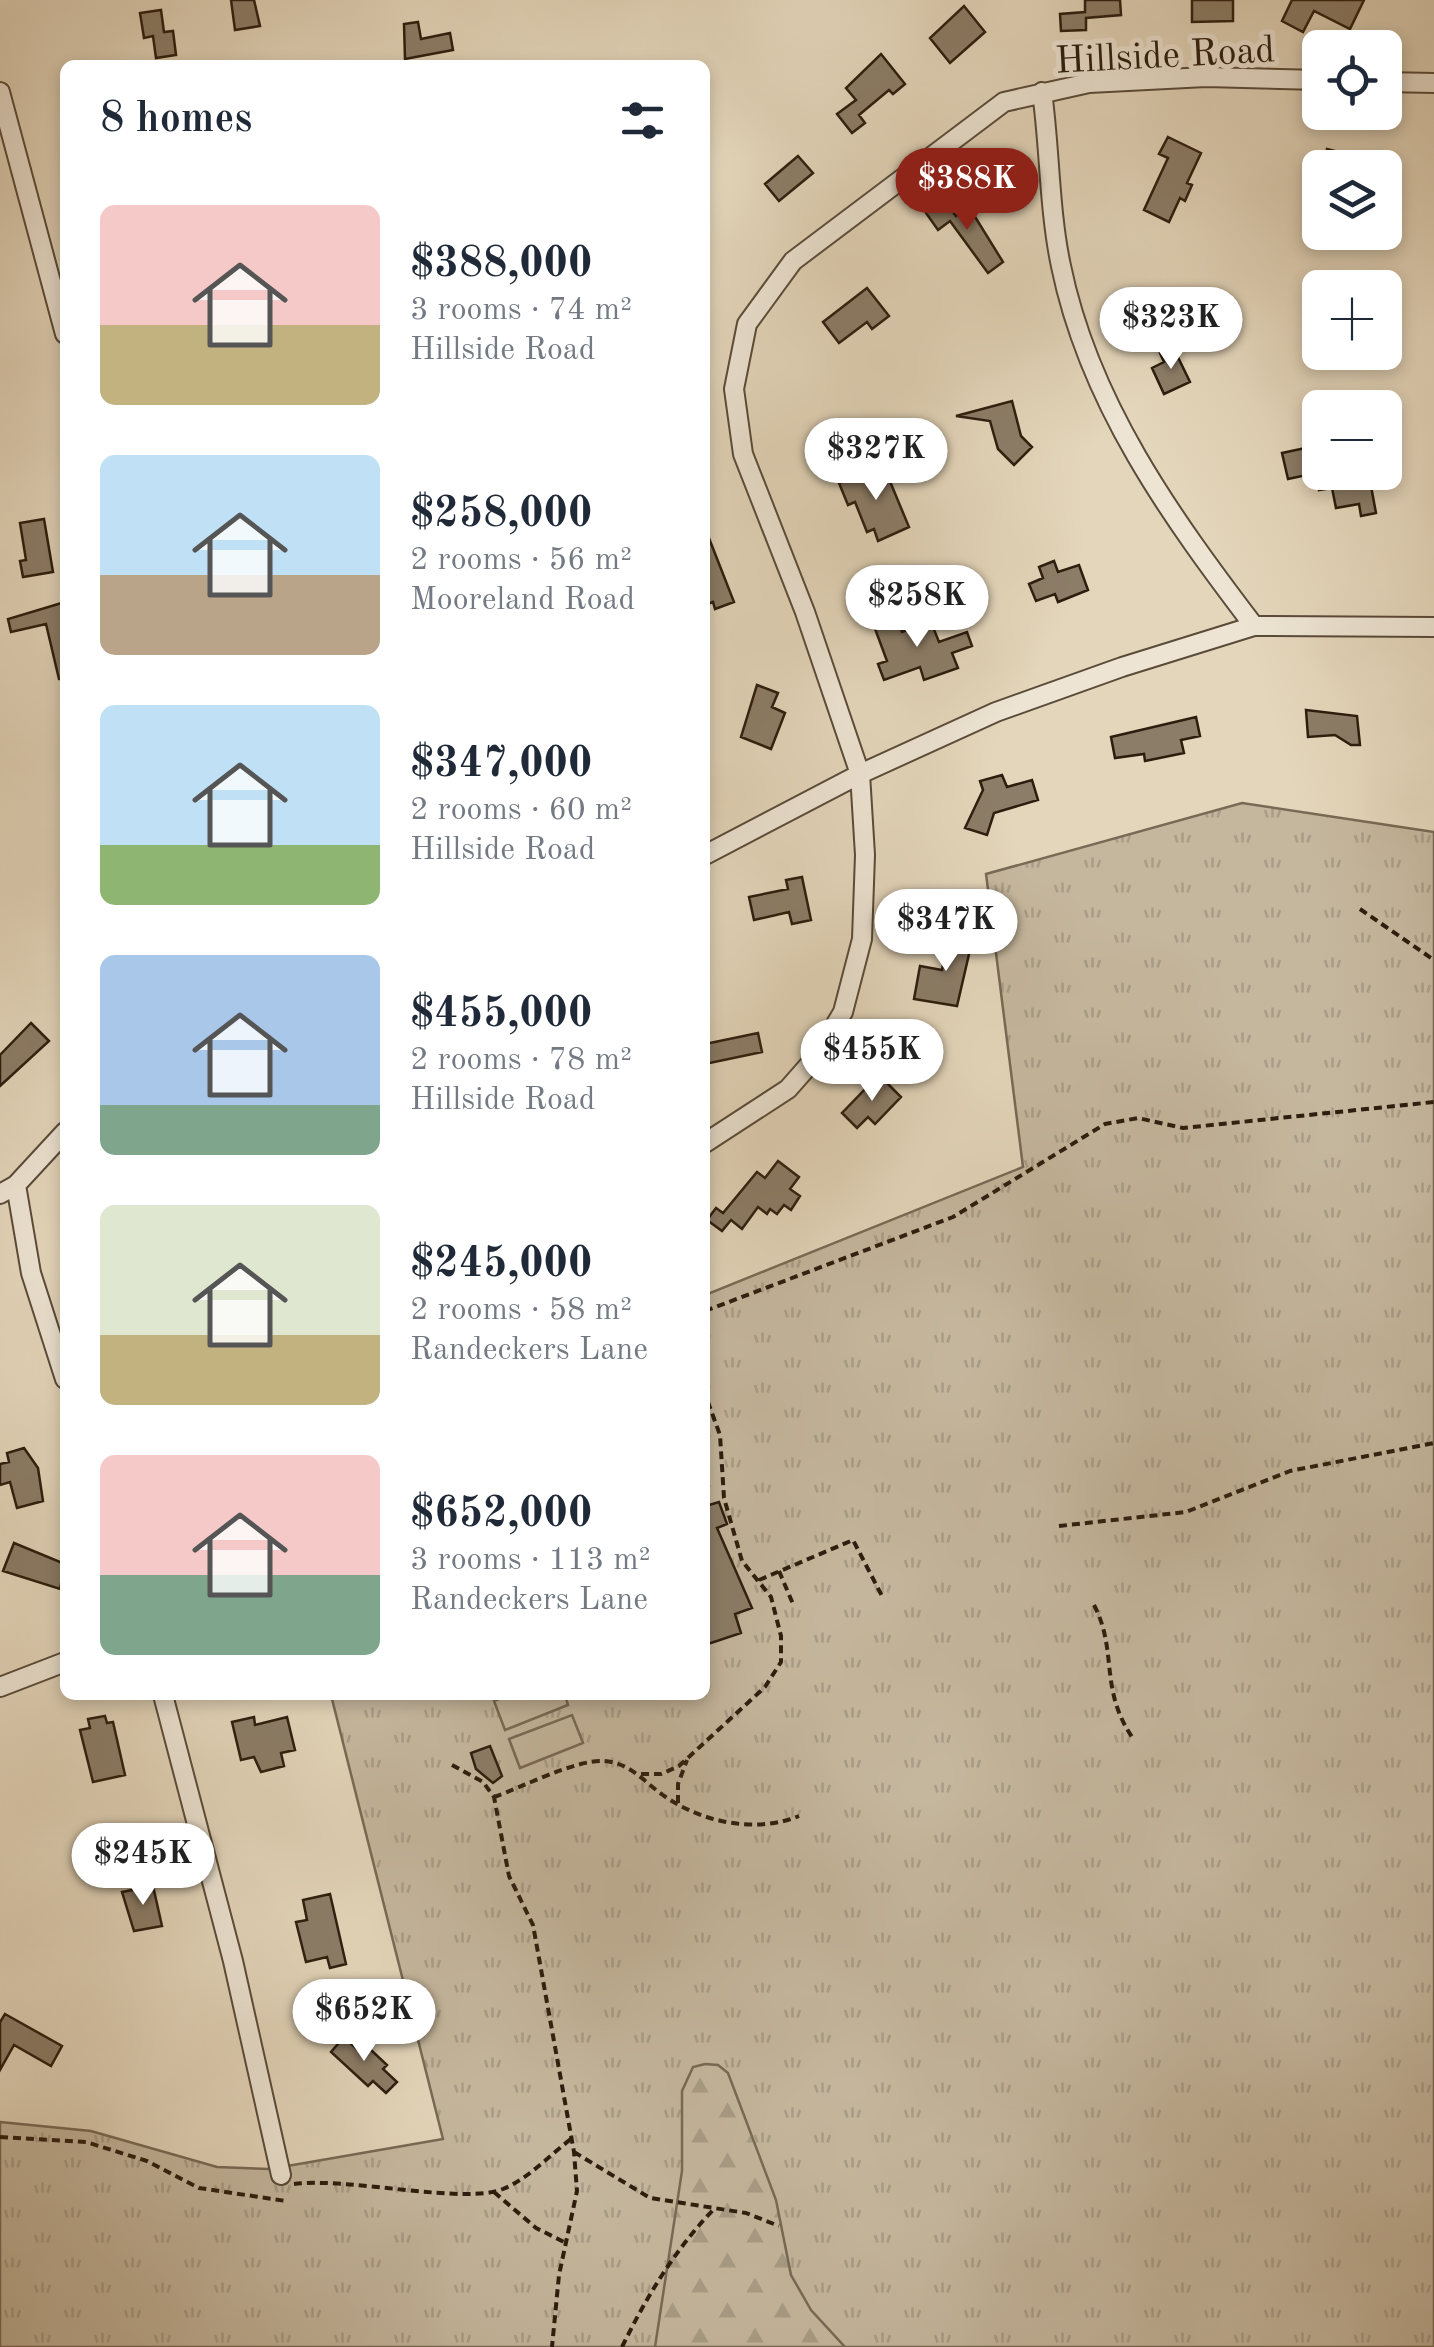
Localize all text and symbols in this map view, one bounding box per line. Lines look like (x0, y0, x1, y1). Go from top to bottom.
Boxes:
map controls (1302, 30, 1402, 490)
button: locate (1302, 30, 1402, 130)
street label: Hillside Road (1054, 32, 1276, 82)
icon: filters (615, 93, 670, 148)
text: 8 homes (100, 99, 252, 141)
pin: $388K (897, 148, 1037, 233)
button: layers (1302, 150, 1402, 250)
text: $388K (918, 164, 1016, 196)
text: $388,000 (410, 244, 592, 286)
icon: home (180, 245, 300, 365)
button: + (1302, 270, 1402, 370)
pin: $323K (1101, 287, 1241, 372)
text: 3 rooms · 74 m² (410, 295, 632, 327)
text: $323K (1122, 303, 1220, 335)
text: Hillside Road (410, 335, 595, 367)
button: − (1302, 390, 1402, 490)
pin: $327K (806, 418, 946, 503)
text: $327K (827, 434, 925, 466)
text: $258,000 (410, 494, 592, 536)
icon: home (180, 495, 300, 615)
text: 2 rooms · 56 m² (410, 545, 632, 577)
pin: $258K (847, 565, 987, 650)
text: $258K (868, 581, 966, 613)
text: Mooreland Road (410, 585, 635, 617)
text: $347,000 (410, 744, 592, 786)
icon: home (180, 745, 300, 865)
text: 2 rooms · 60 m² (410, 795, 632, 827)
text: Hillside Road (410, 835, 595, 867)
pin: $347K (876, 889, 1016, 974)
text: $347K (897, 905, 995, 937)
text: $455,000 (410, 994, 592, 1036)
icon: home (180, 995, 300, 1115)
pin: $455K (802, 1019, 942, 1104)
text: $455K (823, 1035, 921, 1067)
text: 2 rooms · 78 m² (410, 1045, 632, 1077)
text: Hillside Road (410, 1085, 595, 1117)
text: $245,000 (410, 1244, 592, 1286)
icon: home (180, 1245, 300, 1365)
text: 2 rooms · 58 m² (410, 1295, 632, 1327)
text: Randeckers Lane (410, 1335, 648, 1367)
text: $652,000 (410, 1494, 592, 1536)
icon: home (180, 1495, 300, 1615)
text: 3 rooms · 113 m² (410, 1545, 651, 1577)
text: Randeckers Lane (410, 1585, 648, 1617)
pin: $245K (73, 1823, 213, 1908)
text: $245K (94, 1839, 192, 1871)
pin: $652K (294, 1979, 434, 2064)
text: $652K (315, 1995, 413, 2027)

